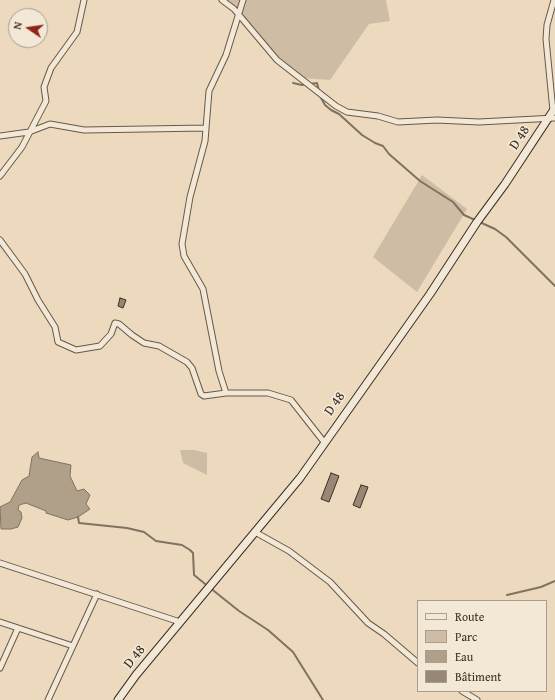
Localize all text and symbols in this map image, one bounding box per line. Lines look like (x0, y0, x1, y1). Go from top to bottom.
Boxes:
north arrow (8, 8, 48, 48)
text: N (9, 20, 26, 31)
street label: D 48 (506, 123, 534, 153)
street label: D 48 (321, 389, 349, 419)
legend (417, 600, 547, 692)
text: Route (455, 608, 484, 625)
text: Parc (455, 628, 477, 645)
street label: D 48 (121, 642, 149, 672)
text: Eau (455, 648, 473, 665)
text: Bâtiment (455, 668, 502, 685)

